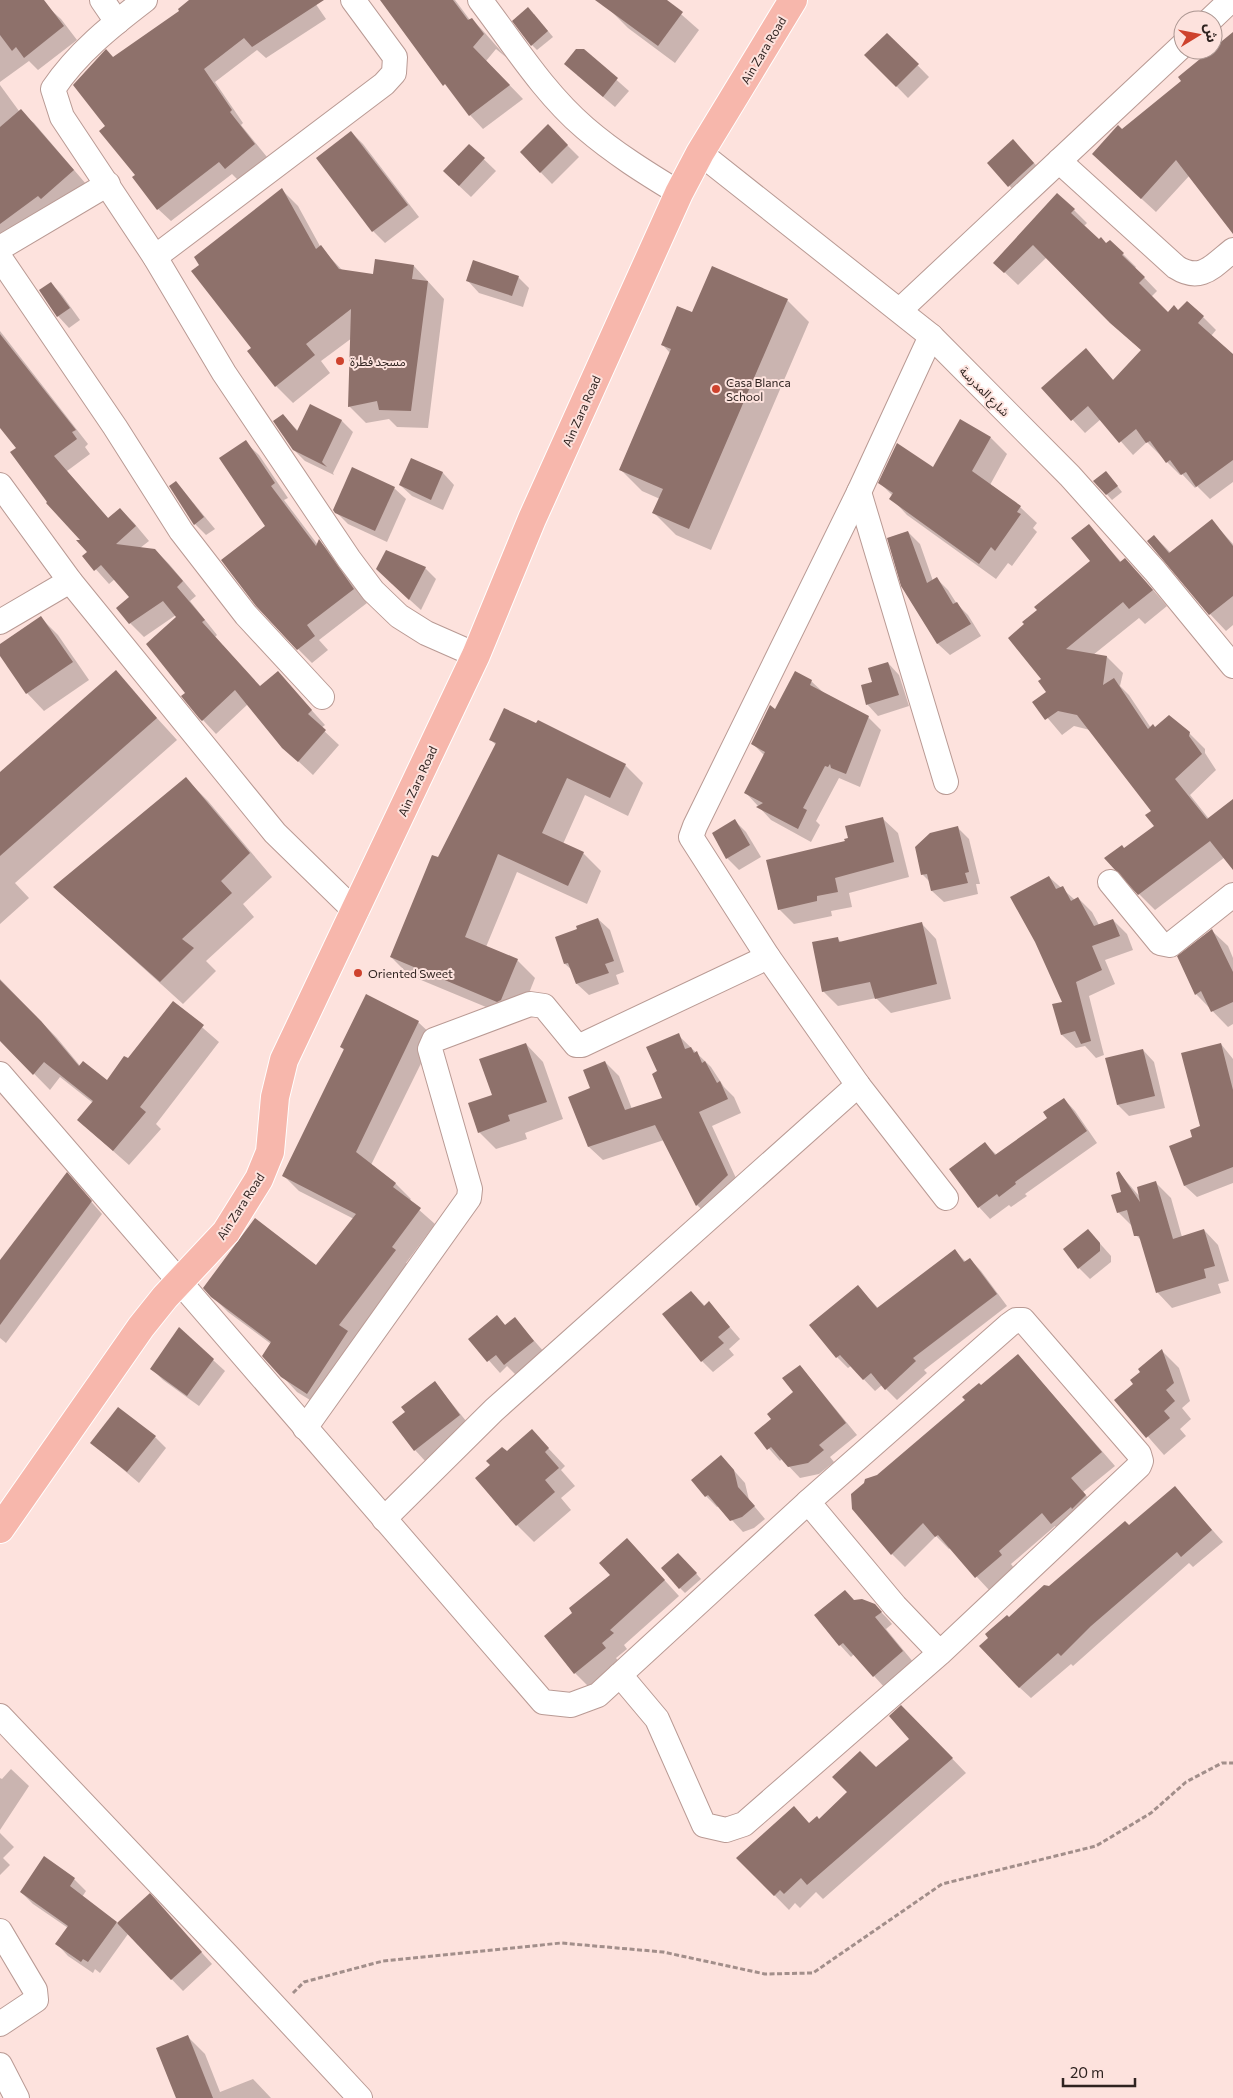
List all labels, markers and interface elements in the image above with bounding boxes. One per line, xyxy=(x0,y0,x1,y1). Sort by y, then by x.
north arrow xyxy=(1173,10,1223,60)
street label: Ain Zara Road xyxy=(737,14,789,86)
text: ش xyxy=(1201,22,1221,44)
place label: مسجد فطرة xyxy=(350,354,406,369)
marker: مسجد فطرة xyxy=(334,355,346,367)
street label: شارع المدرسة xyxy=(955,363,1013,421)
street label: Ain Zara Road xyxy=(559,373,603,449)
place label: Casa Blanca School xyxy=(726,375,791,403)
marker: Casa Blanca School xyxy=(710,383,722,395)
street label: Ain Zara Road xyxy=(395,743,439,818)
place label: Oriented Sweet xyxy=(368,966,453,980)
marker: Oriented Sweet xyxy=(352,967,364,979)
street label: Ain Zara Road xyxy=(213,1170,267,1242)
scale bar xyxy=(1063,2056,1136,2088)
text: 20 m xyxy=(1070,2063,1104,2081)

